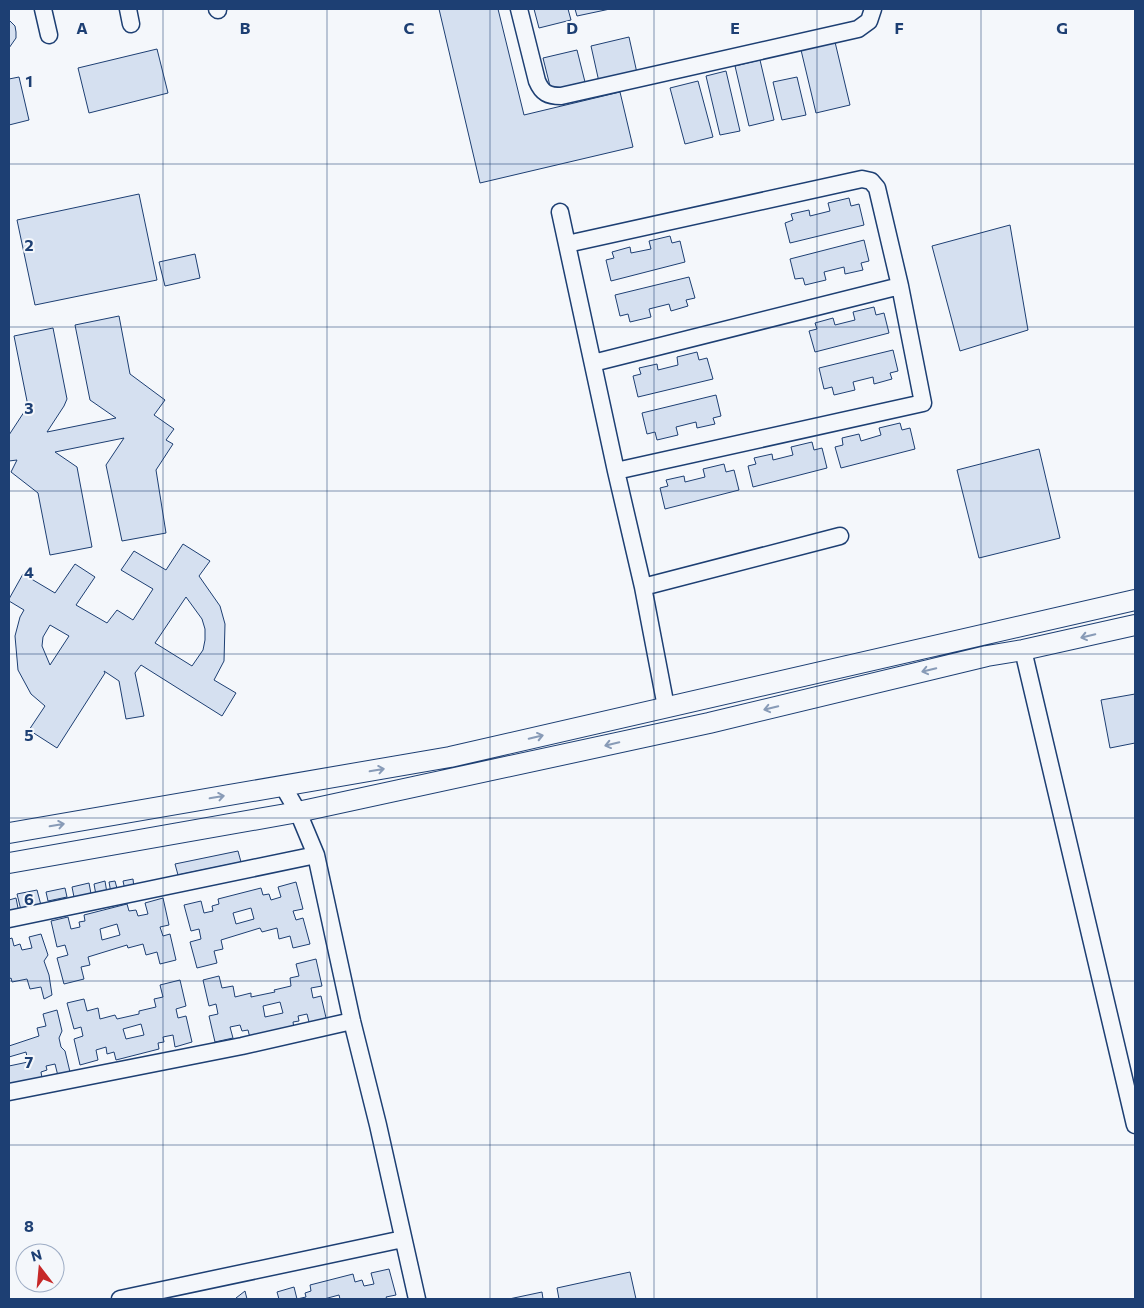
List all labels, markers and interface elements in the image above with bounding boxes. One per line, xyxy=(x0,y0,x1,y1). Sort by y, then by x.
text: A xyxy=(76,18,88,37)
text: B xyxy=(240,18,251,37)
text: C xyxy=(404,18,415,37)
text: D xyxy=(566,18,578,37)
text: E xyxy=(730,18,740,37)
text: F xyxy=(894,18,904,37)
text: G xyxy=(1056,18,1068,37)
text: 1 xyxy=(25,71,33,90)
text: 2 xyxy=(24,235,34,254)
text: 3 xyxy=(24,398,34,417)
text: 4 xyxy=(24,562,34,581)
one-way arrow xyxy=(1080,631,1096,641)
one-way arrow xyxy=(921,666,937,675)
one-way arrow xyxy=(763,704,779,713)
text: 5 xyxy=(24,725,34,744)
one-way arrow xyxy=(528,732,544,741)
one-way arrow xyxy=(605,739,621,749)
one-way arrow xyxy=(369,764,385,774)
one-way arrow xyxy=(209,792,225,802)
one-way arrow xyxy=(48,819,64,829)
text: 6 xyxy=(24,889,34,908)
text: 7 xyxy=(25,1052,34,1071)
text: 8 xyxy=(24,1216,34,1235)
north arrow xyxy=(15,1243,65,1293)
text: N xyxy=(29,1245,44,1265)

